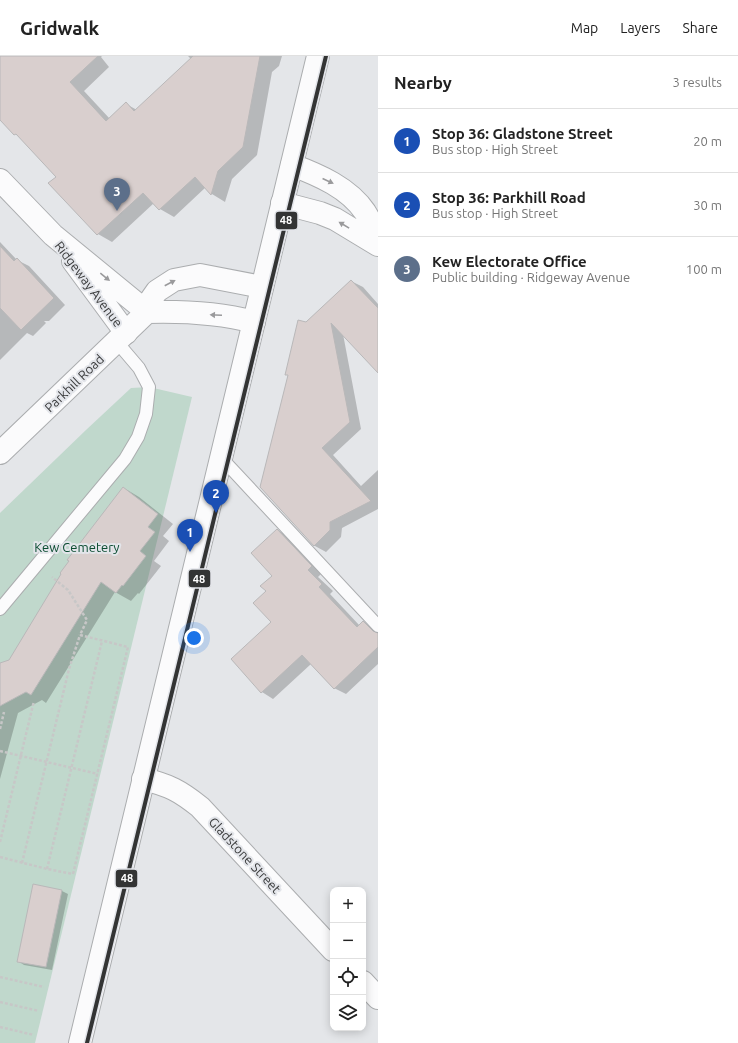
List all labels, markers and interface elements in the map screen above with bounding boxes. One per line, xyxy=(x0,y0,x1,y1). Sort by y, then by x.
text: Gridwalk xyxy=(20,17,99,39)
text: Map xyxy=(571,20,598,36)
text: Layers xyxy=(620,20,660,36)
text: Share xyxy=(682,20,718,36)
text: Nearby xyxy=(394,73,452,92)
text: 3 results xyxy=(672,75,722,89)
text: Stop 36: Gladstone Street xyxy=(432,125,613,142)
text: 1 xyxy=(403,134,411,148)
text: 20 m xyxy=(693,134,722,148)
text: Bus stop · High Street xyxy=(432,142,558,156)
pin: 3 xyxy=(104,178,130,211)
one-way arrow xyxy=(322,178,334,184)
text: Stop 36: Parkhill Road xyxy=(432,189,586,206)
text: 2 xyxy=(403,198,411,212)
text: 30 m xyxy=(693,198,722,212)
text: Bus stop · High Street xyxy=(432,206,558,220)
line badge: 48 xyxy=(275,211,298,230)
text: 48 xyxy=(280,214,292,226)
one-way arrow xyxy=(339,221,350,228)
street label: Ridgeway Avenue xyxy=(52,239,126,329)
text: Kew Electorate Office xyxy=(432,253,587,270)
text: 3 xyxy=(403,262,411,276)
text: 100 m xyxy=(686,262,722,276)
text: Public building · Ridgeway Avenue xyxy=(432,270,630,284)
one-way arrow xyxy=(99,273,110,282)
one-way arrow xyxy=(164,280,176,286)
one-way arrow xyxy=(209,312,222,318)
street label: Parkhill Road xyxy=(42,352,106,414)
pin: 2 xyxy=(203,480,229,513)
pin: 1 xyxy=(177,519,203,552)
park label: Kew Cemetery xyxy=(34,540,120,554)
line badge: 48 xyxy=(188,569,211,588)
text: 48 xyxy=(193,573,205,585)
your location xyxy=(184,628,204,648)
street label: Gladstone Street xyxy=(206,814,284,896)
line badge: 48 xyxy=(115,869,138,888)
text: 48 xyxy=(121,872,133,884)
map controls xyxy=(330,887,366,1031)
button: + xyxy=(330,887,366,923)
button: − xyxy=(330,923,366,959)
button: locate xyxy=(330,959,366,995)
button: layers xyxy=(330,995,366,1031)

